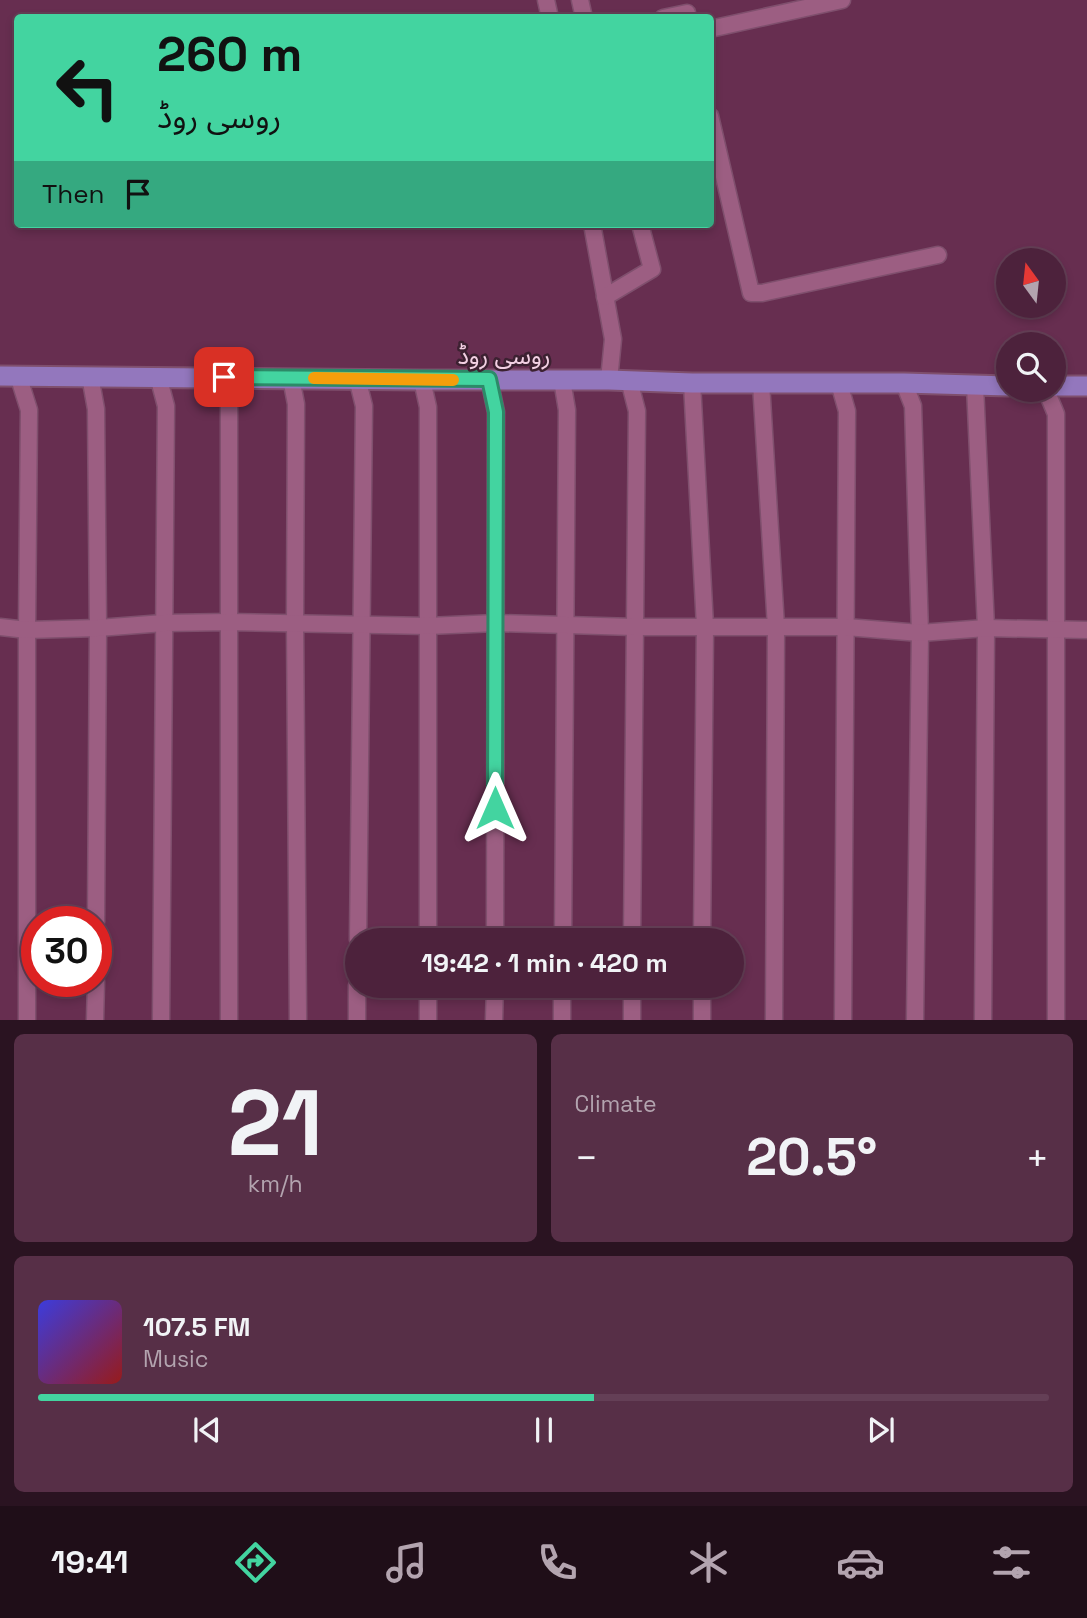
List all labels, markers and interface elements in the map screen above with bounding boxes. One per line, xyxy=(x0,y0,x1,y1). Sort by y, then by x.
text: 260 m xyxy=(157,23,302,85)
icon: left xyxy=(42,42,133,133)
text: روسی روڈ xyxy=(157,97,281,137)
icon: arrive xyxy=(119,175,157,213)
text: Then xyxy=(42,177,105,211)
north arrow xyxy=(996,248,1066,318)
map controls xyxy=(996,248,1066,402)
button: search xyxy=(996,332,1066,402)
street label: روسی روڈ xyxy=(457,340,551,371)
pin xyxy=(194,347,254,407)
icon: arrive xyxy=(205,358,243,396)
position arrow xyxy=(458,771,532,845)
speed limit sign: 30 xyxy=(21,906,112,997)
text: 19:42 · 1 min · 420 m xyxy=(421,946,668,980)
text: 21 xyxy=(228,1065,323,1182)
text: Climate xyxy=(575,1089,657,1119)
text: 20.5° xyxy=(746,1124,877,1190)
text: − xyxy=(575,1134,598,1182)
text: + xyxy=(1025,1134,1049,1182)
text: km/h xyxy=(248,1169,303,1199)
text: 107.5 FM xyxy=(143,1310,250,1344)
text: Music xyxy=(143,1344,208,1374)
icon: previous xyxy=(188,1411,226,1449)
icon: pause xyxy=(525,1411,563,1449)
icon: next xyxy=(862,1411,900,1449)
icon: directions xyxy=(231,1538,280,1587)
icon: music xyxy=(382,1538,431,1587)
icon: phone xyxy=(533,1538,582,1587)
icon: climate xyxy=(684,1538,733,1587)
icon: car xyxy=(836,1538,885,1587)
icon: filters xyxy=(987,1538,1036,1587)
text: 19:41 xyxy=(51,1542,129,1582)

